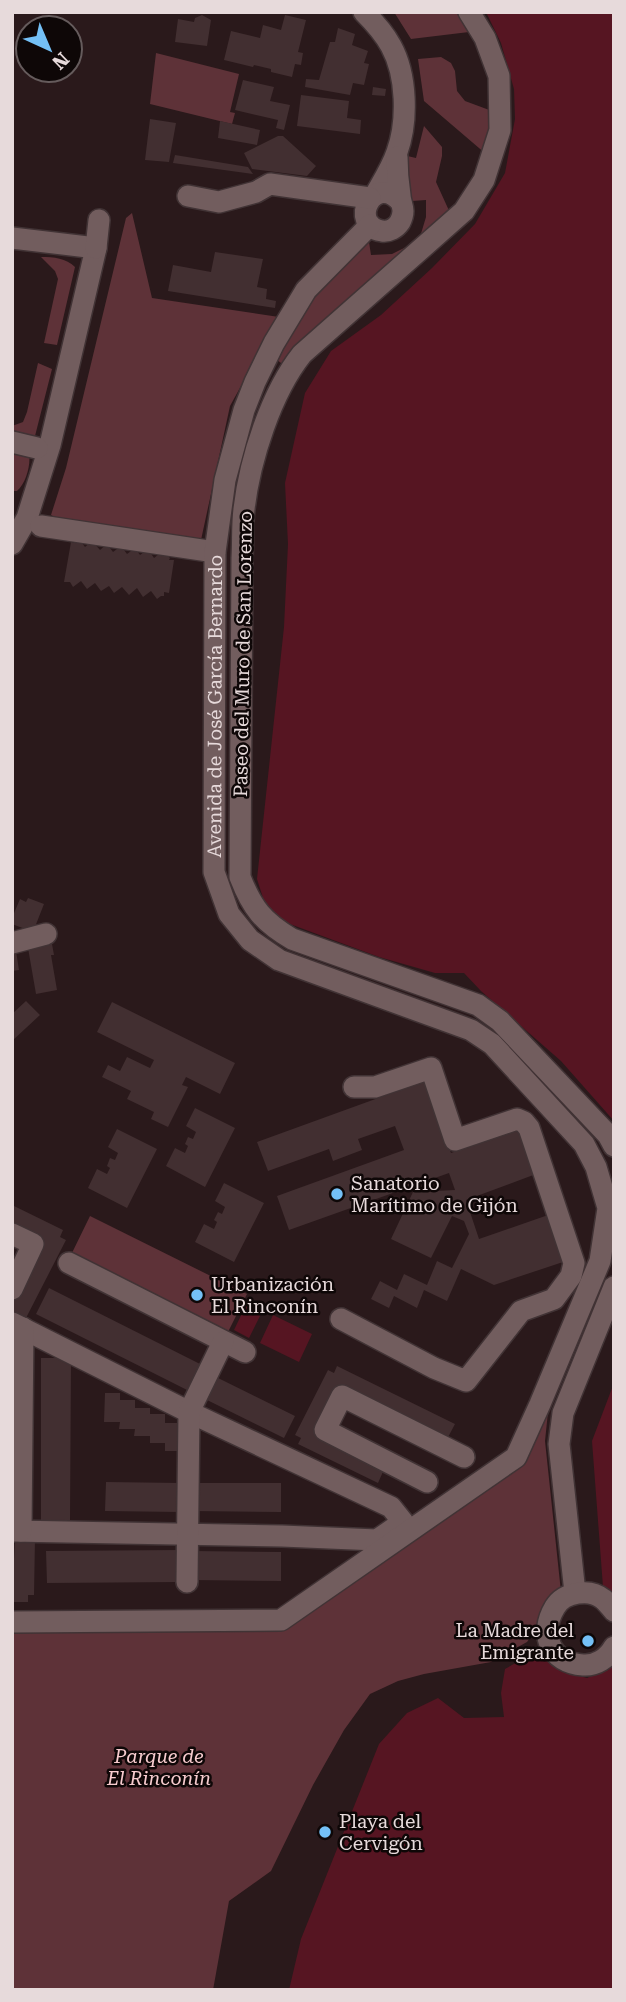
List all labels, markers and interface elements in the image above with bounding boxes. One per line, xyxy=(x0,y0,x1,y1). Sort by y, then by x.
north arrow xyxy=(14,14,84,84)
text: N xyxy=(47,48,74,74)
street label: Paseo del Muro de San Lorenzo xyxy=(229,511,257,797)
street label: Avenida de José García Bernardo xyxy=(203,555,226,858)
place label: Sanatorio Marítimo de Gijón xyxy=(351,1172,518,1217)
marker: Sanatorio Marítimo de Gijón xyxy=(329,1186,345,1202)
place label: Urbanización El Rinconín xyxy=(211,1273,334,1318)
marker: Urbanización El Rinconín xyxy=(189,1287,205,1303)
place label: La Madre del Emigrante xyxy=(456,1619,574,1664)
marker: La Madre del Emigrante xyxy=(580,1633,596,1649)
park label: Parque de El Rinconín xyxy=(106,1745,211,1790)
place label: Playa del Cervigón xyxy=(339,1810,423,1855)
marker: Playa del Cervigón xyxy=(317,1824,333,1840)

